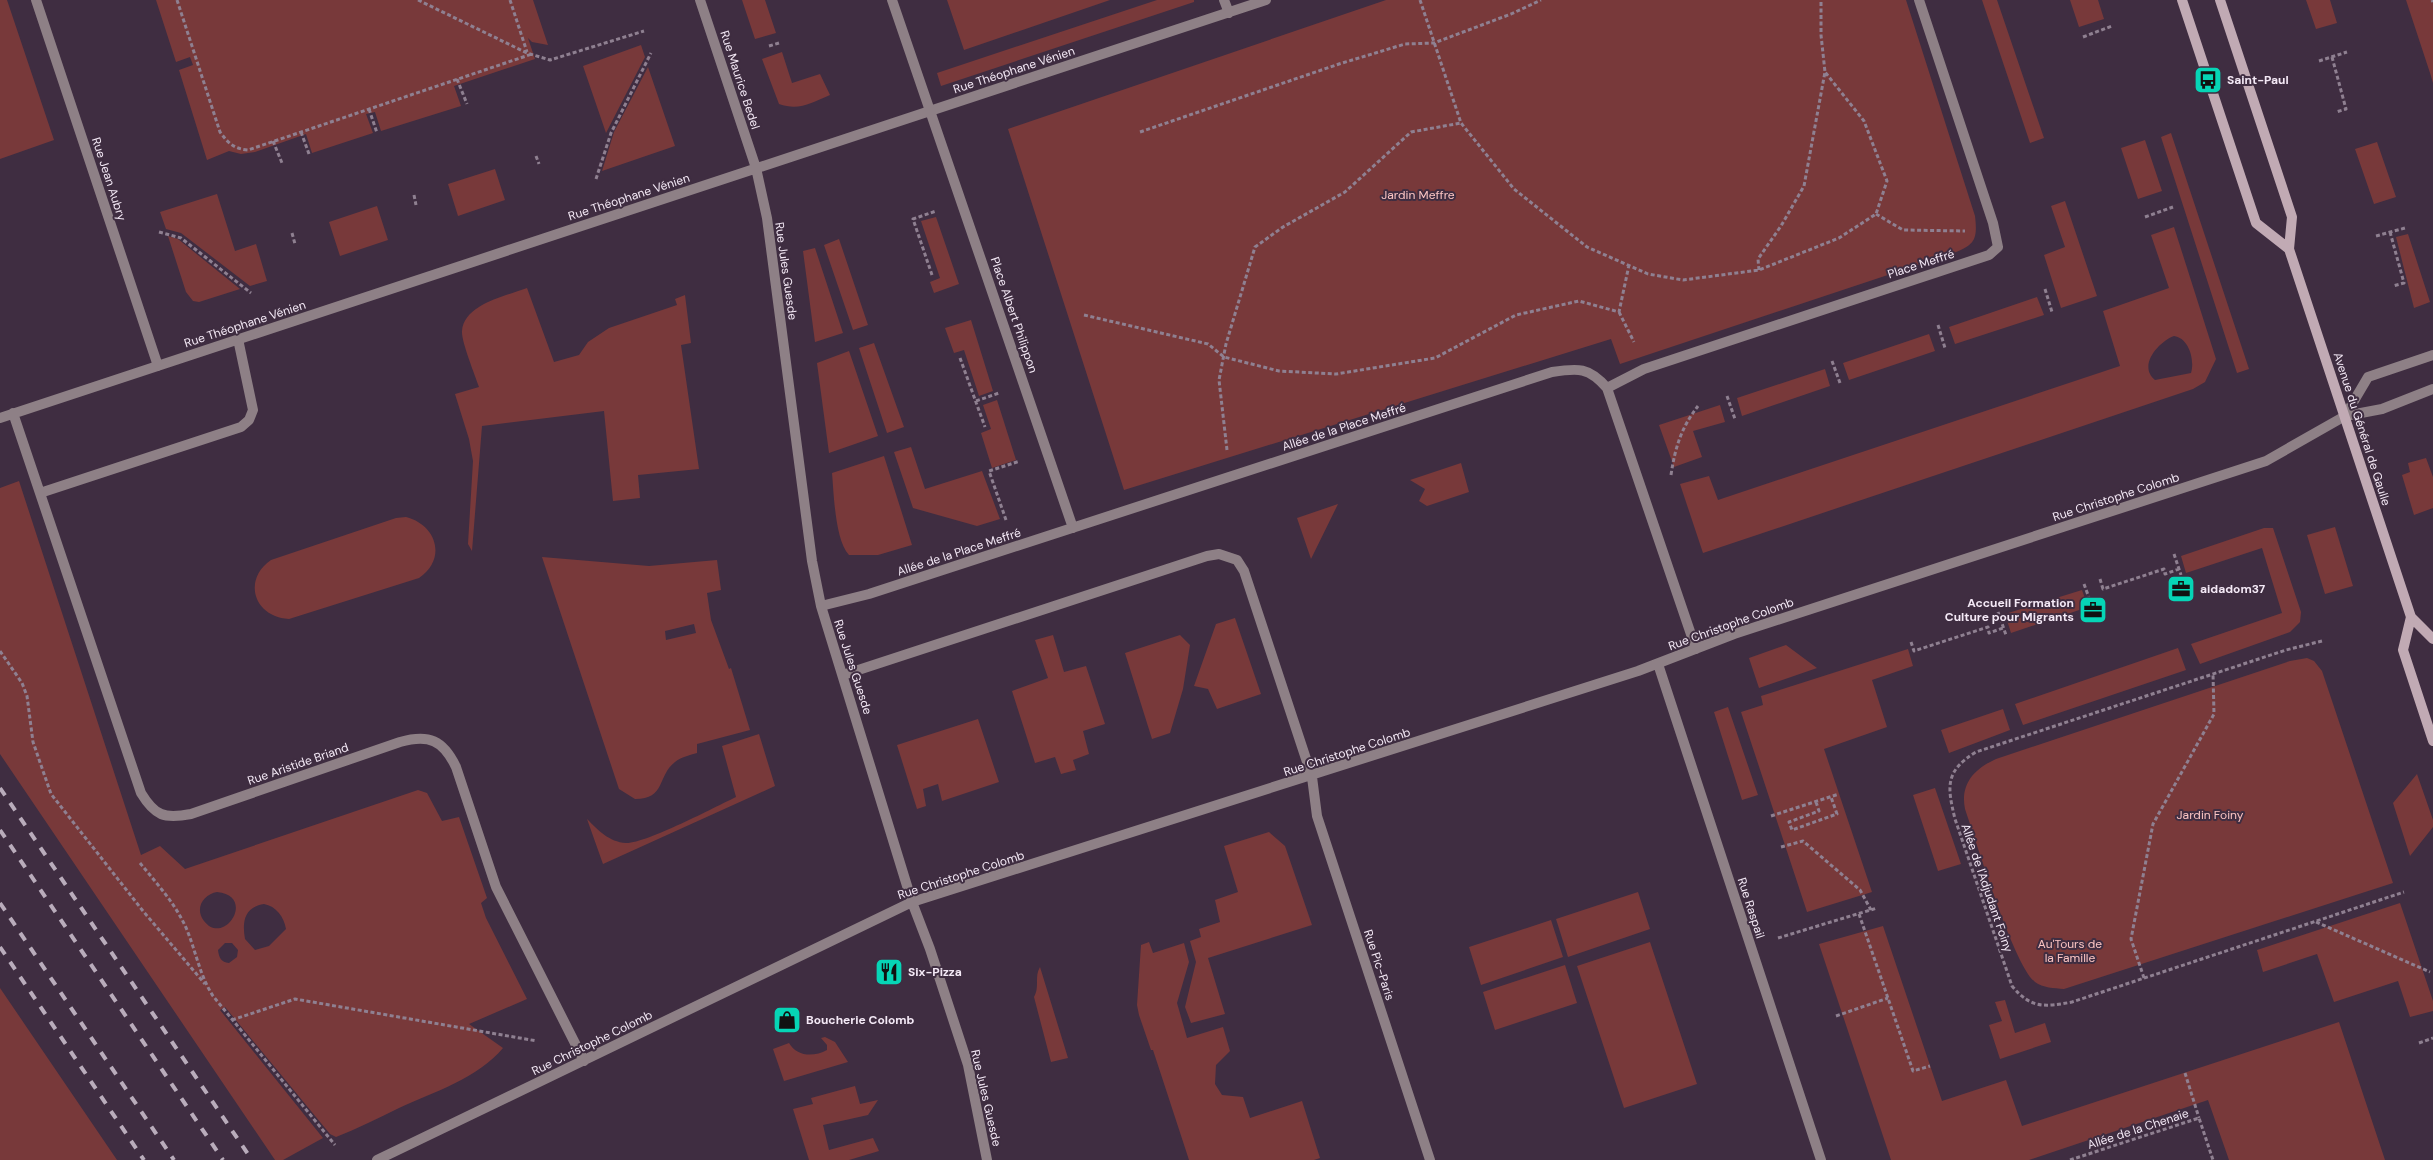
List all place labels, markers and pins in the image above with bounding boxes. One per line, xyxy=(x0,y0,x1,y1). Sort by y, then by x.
bus stop icon: Saint-Paul xyxy=(2193,65,2223,95)
place label: Saint-Paul xyxy=(2227,72,2289,88)
office icon: aidadom37 xyxy=(2166,574,2196,604)
place label: aidadom37 xyxy=(2200,581,2266,597)
place label: Accueil Formation Culture pour Migrants xyxy=(1945,595,2074,625)
office icon: Accueil Formation Culture pour Migrants xyxy=(2078,595,2108,625)
restaurant icon: Six-Pizza xyxy=(874,957,904,987)
place label: Six-Pizza xyxy=(908,964,962,980)
shop icon: Boucherie Colomb xyxy=(772,1005,802,1035)
place label: Boucherie Colomb xyxy=(806,1012,915,1028)

